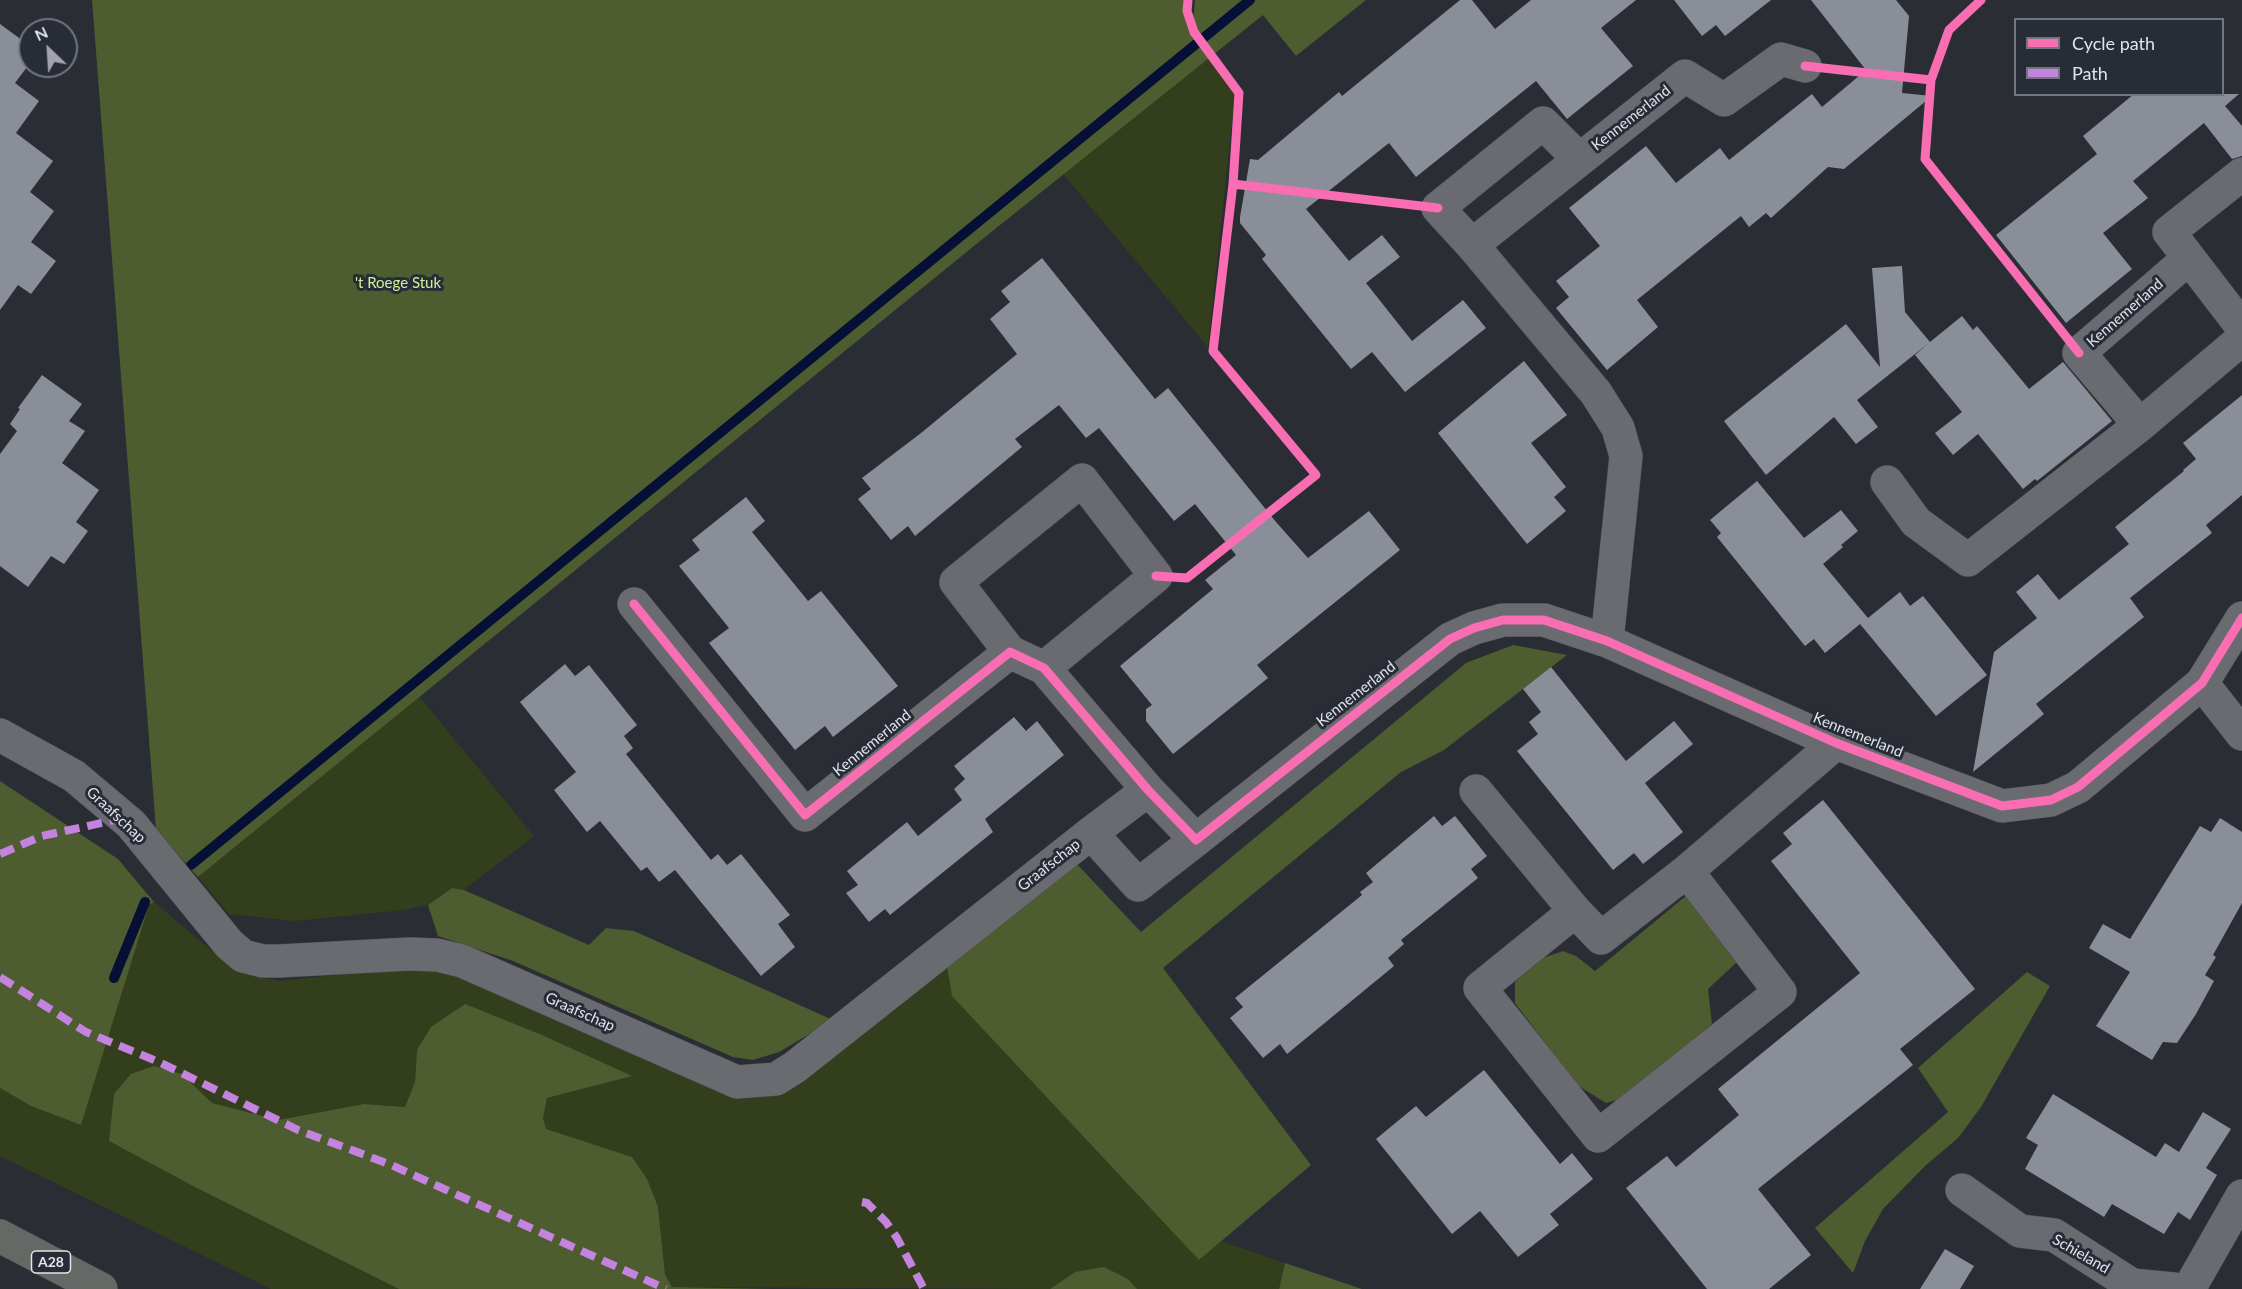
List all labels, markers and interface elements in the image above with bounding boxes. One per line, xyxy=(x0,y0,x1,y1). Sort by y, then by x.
north arrow xyxy=(18,18,78,78)
legend xyxy=(2014,18,2224,96)
text: N xyxy=(31,22,51,44)
text: Cycle path xyxy=(2072,32,2155,54)
text: Path xyxy=(2072,62,2108,84)
street label: Kennemerland xyxy=(1588,82,1674,154)
park label: 't Roege Stuk xyxy=(355,274,441,292)
street label: Kennemerland xyxy=(2083,275,2167,351)
street label: Kennemerland xyxy=(1313,658,1399,730)
street label: Kennemerland xyxy=(829,706,915,780)
street label: Kennemerland xyxy=(1810,709,1906,761)
street label: Graafschap xyxy=(83,783,149,847)
street label: Graafschap xyxy=(1014,835,1084,895)
street label: Graafschap xyxy=(542,989,618,1035)
street label: Schieland xyxy=(2049,1230,2113,1278)
road number: A28 xyxy=(32,1251,70,1273)

